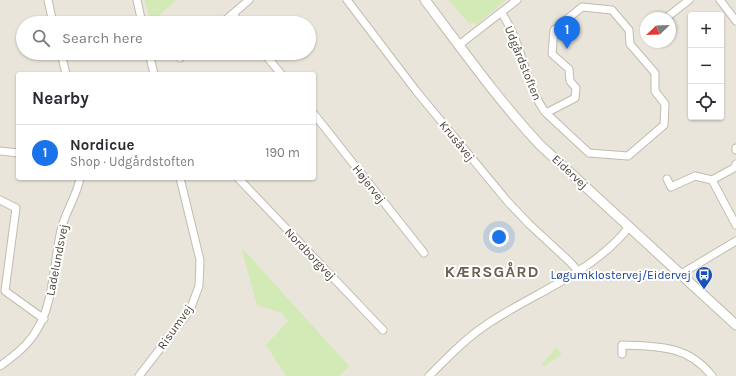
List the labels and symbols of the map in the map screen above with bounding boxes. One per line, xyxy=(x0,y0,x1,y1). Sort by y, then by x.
north arrow xyxy=(640,12,676,48)
pin: 1 xyxy=(554,16,580,49)
street label: Udgårdstoften xyxy=(502,24,544,102)
street label: Krusåvej xyxy=(437,118,477,164)
street label: Eidervej xyxy=(549,152,591,192)
street label: Højervej xyxy=(350,162,388,206)
street label: Ladelundsvej xyxy=(43,223,71,297)
street label: Nordborgvej xyxy=(282,225,338,283)
your location xyxy=(489,227,509,247)
district label: KÆRSGÅRD xyxy=(444,261,540,281)
bus stop icon: Løgumklostervej/Eidervej xyxy=(694,265,714,290)
place label: Løgumklostervej/Eidervej xyxy=(551,268,691,282)
street label: Risumvej xyxy=(154,302,196,352)

